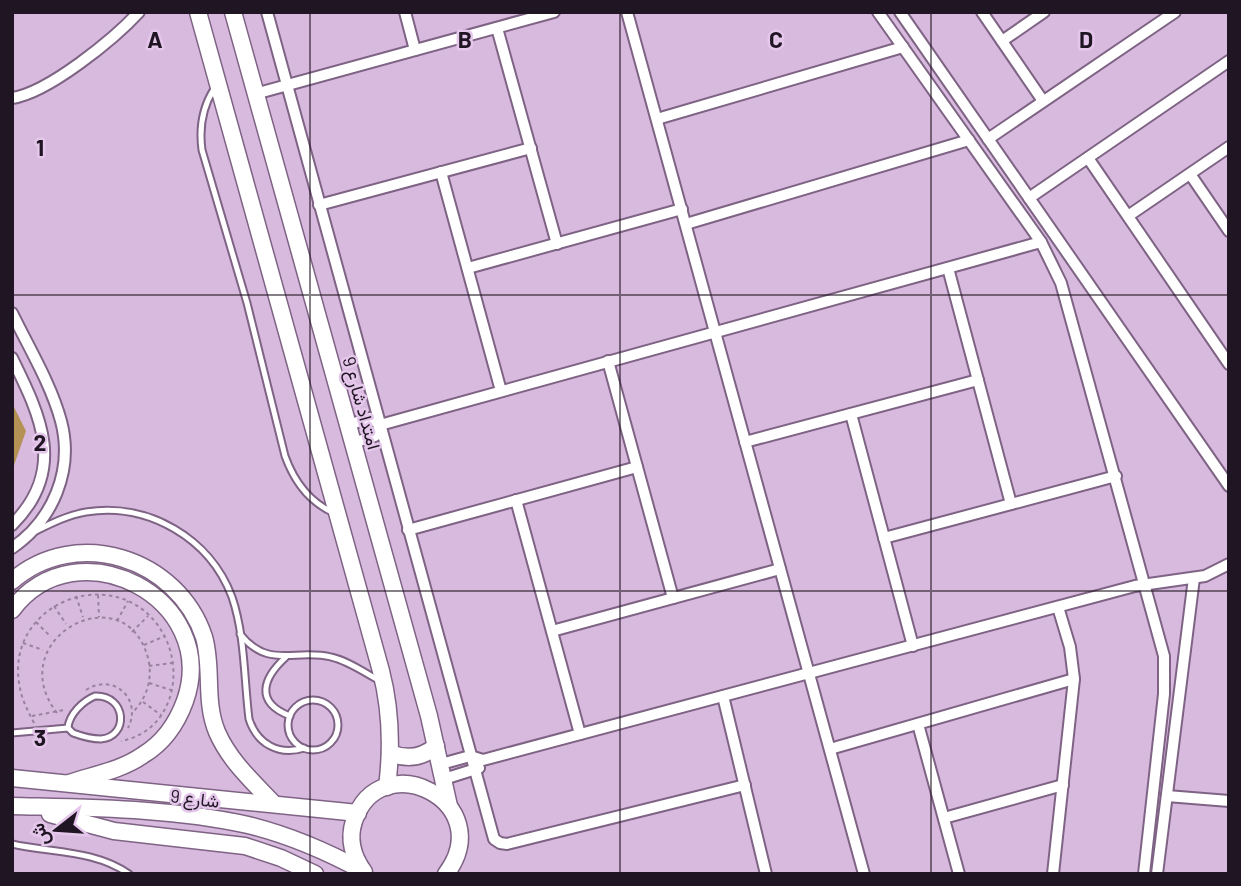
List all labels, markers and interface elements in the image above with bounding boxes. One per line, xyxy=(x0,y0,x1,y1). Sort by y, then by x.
text: A xyxy=(147,25,163,53)
text: B xyxy=(458,25,472,53)
text: C xyxy=(769,25,783,53)
text: D xyxy=(1079,25,1093,53)
text: 1 xyxy=(36,133,44,161)
street label: امتداد شارع 9 xyxy=(336,354,386,452)
text: 2 xyxy=(34,428,46,456)
text: 3 xyxy=(34,723,46,751)
street label: شارع 9 xyxy=(169,784,221,814)
north arrow xyxy=(21,795,91,865)
text: ش xyxy=(25,820,55,849)

